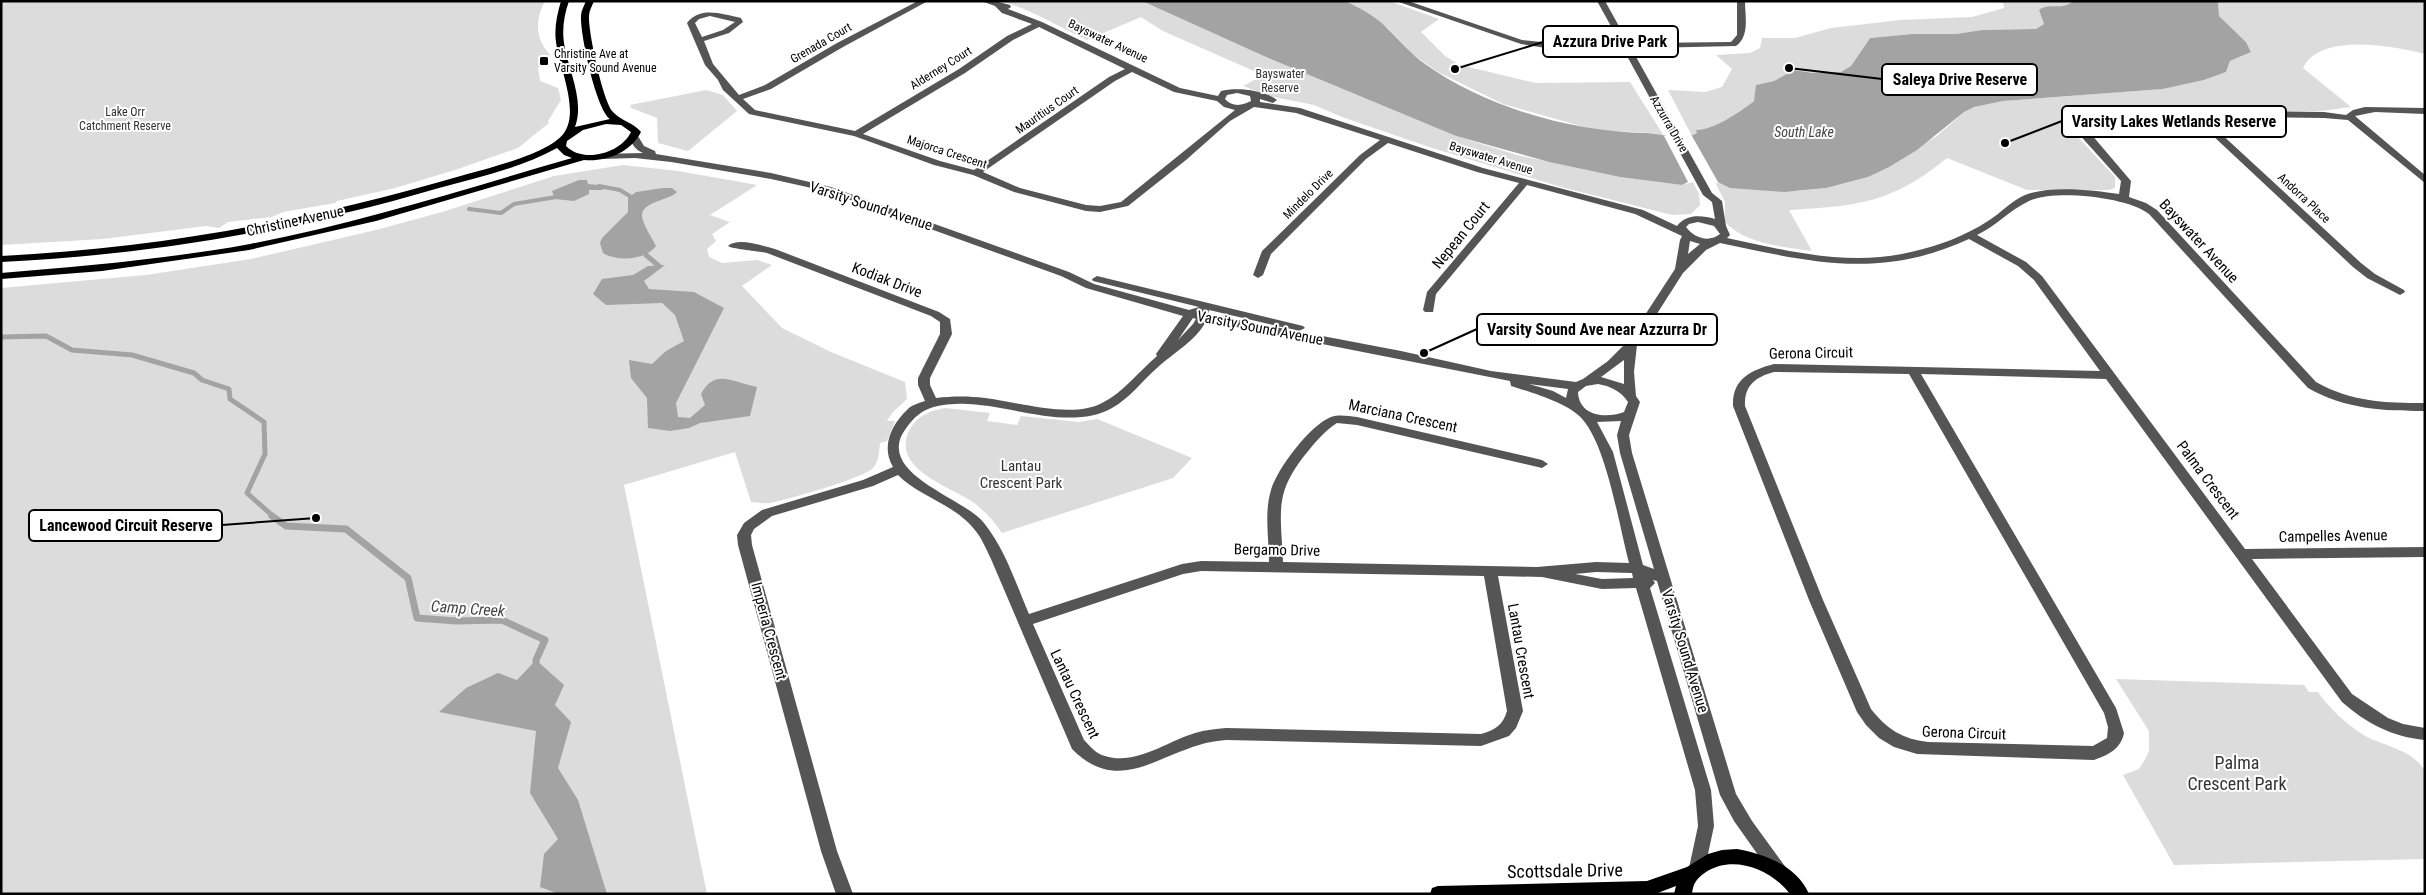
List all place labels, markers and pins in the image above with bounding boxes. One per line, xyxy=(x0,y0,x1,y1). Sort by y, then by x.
callout: Azzura Drive Park xyxy=(1543,26,1678,57)
place label: Christine Ave at Varsity Sound Avenue xyxy=(554,47,657,75)
marker: Christine Ave at Varsity Sound Avenue xyxy=(538,55,550,67)
callout: Saleya Drive Reserve xyxy=(1882,64,2037,95)
callout: Varsity Lakes Wetlands Reserve xyxy=(2062,106,2286,137)
callout: Varsity Sound Ave near Azzurra Dr xyxy=(1477,314,1717,345)
callout: Lancewood Circuit Reserve xyxy=(29,510,222,541)

